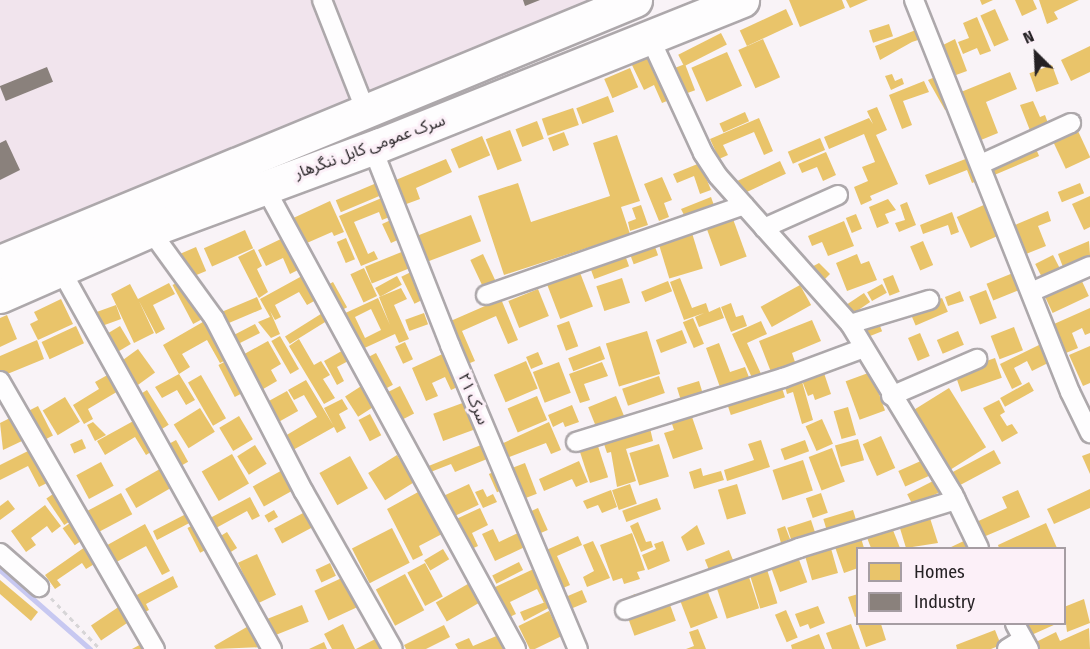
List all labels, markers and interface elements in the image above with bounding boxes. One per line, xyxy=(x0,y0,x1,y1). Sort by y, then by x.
north arrow xyxy=(1006,24,1066,84)
text: N xyxy=(1020,26,1037,48)
street label: سرک عمومی کابل ننگرهار xyxy=(292,111,448,183)
street label: سرک ۲۱ xyxy=(454,370,492,428)
legend xyxy=(856,547,1066,625)
text: Homes xyxy=(914,561,965,583)
text: Industry xyxy=(914,591,975,613)

